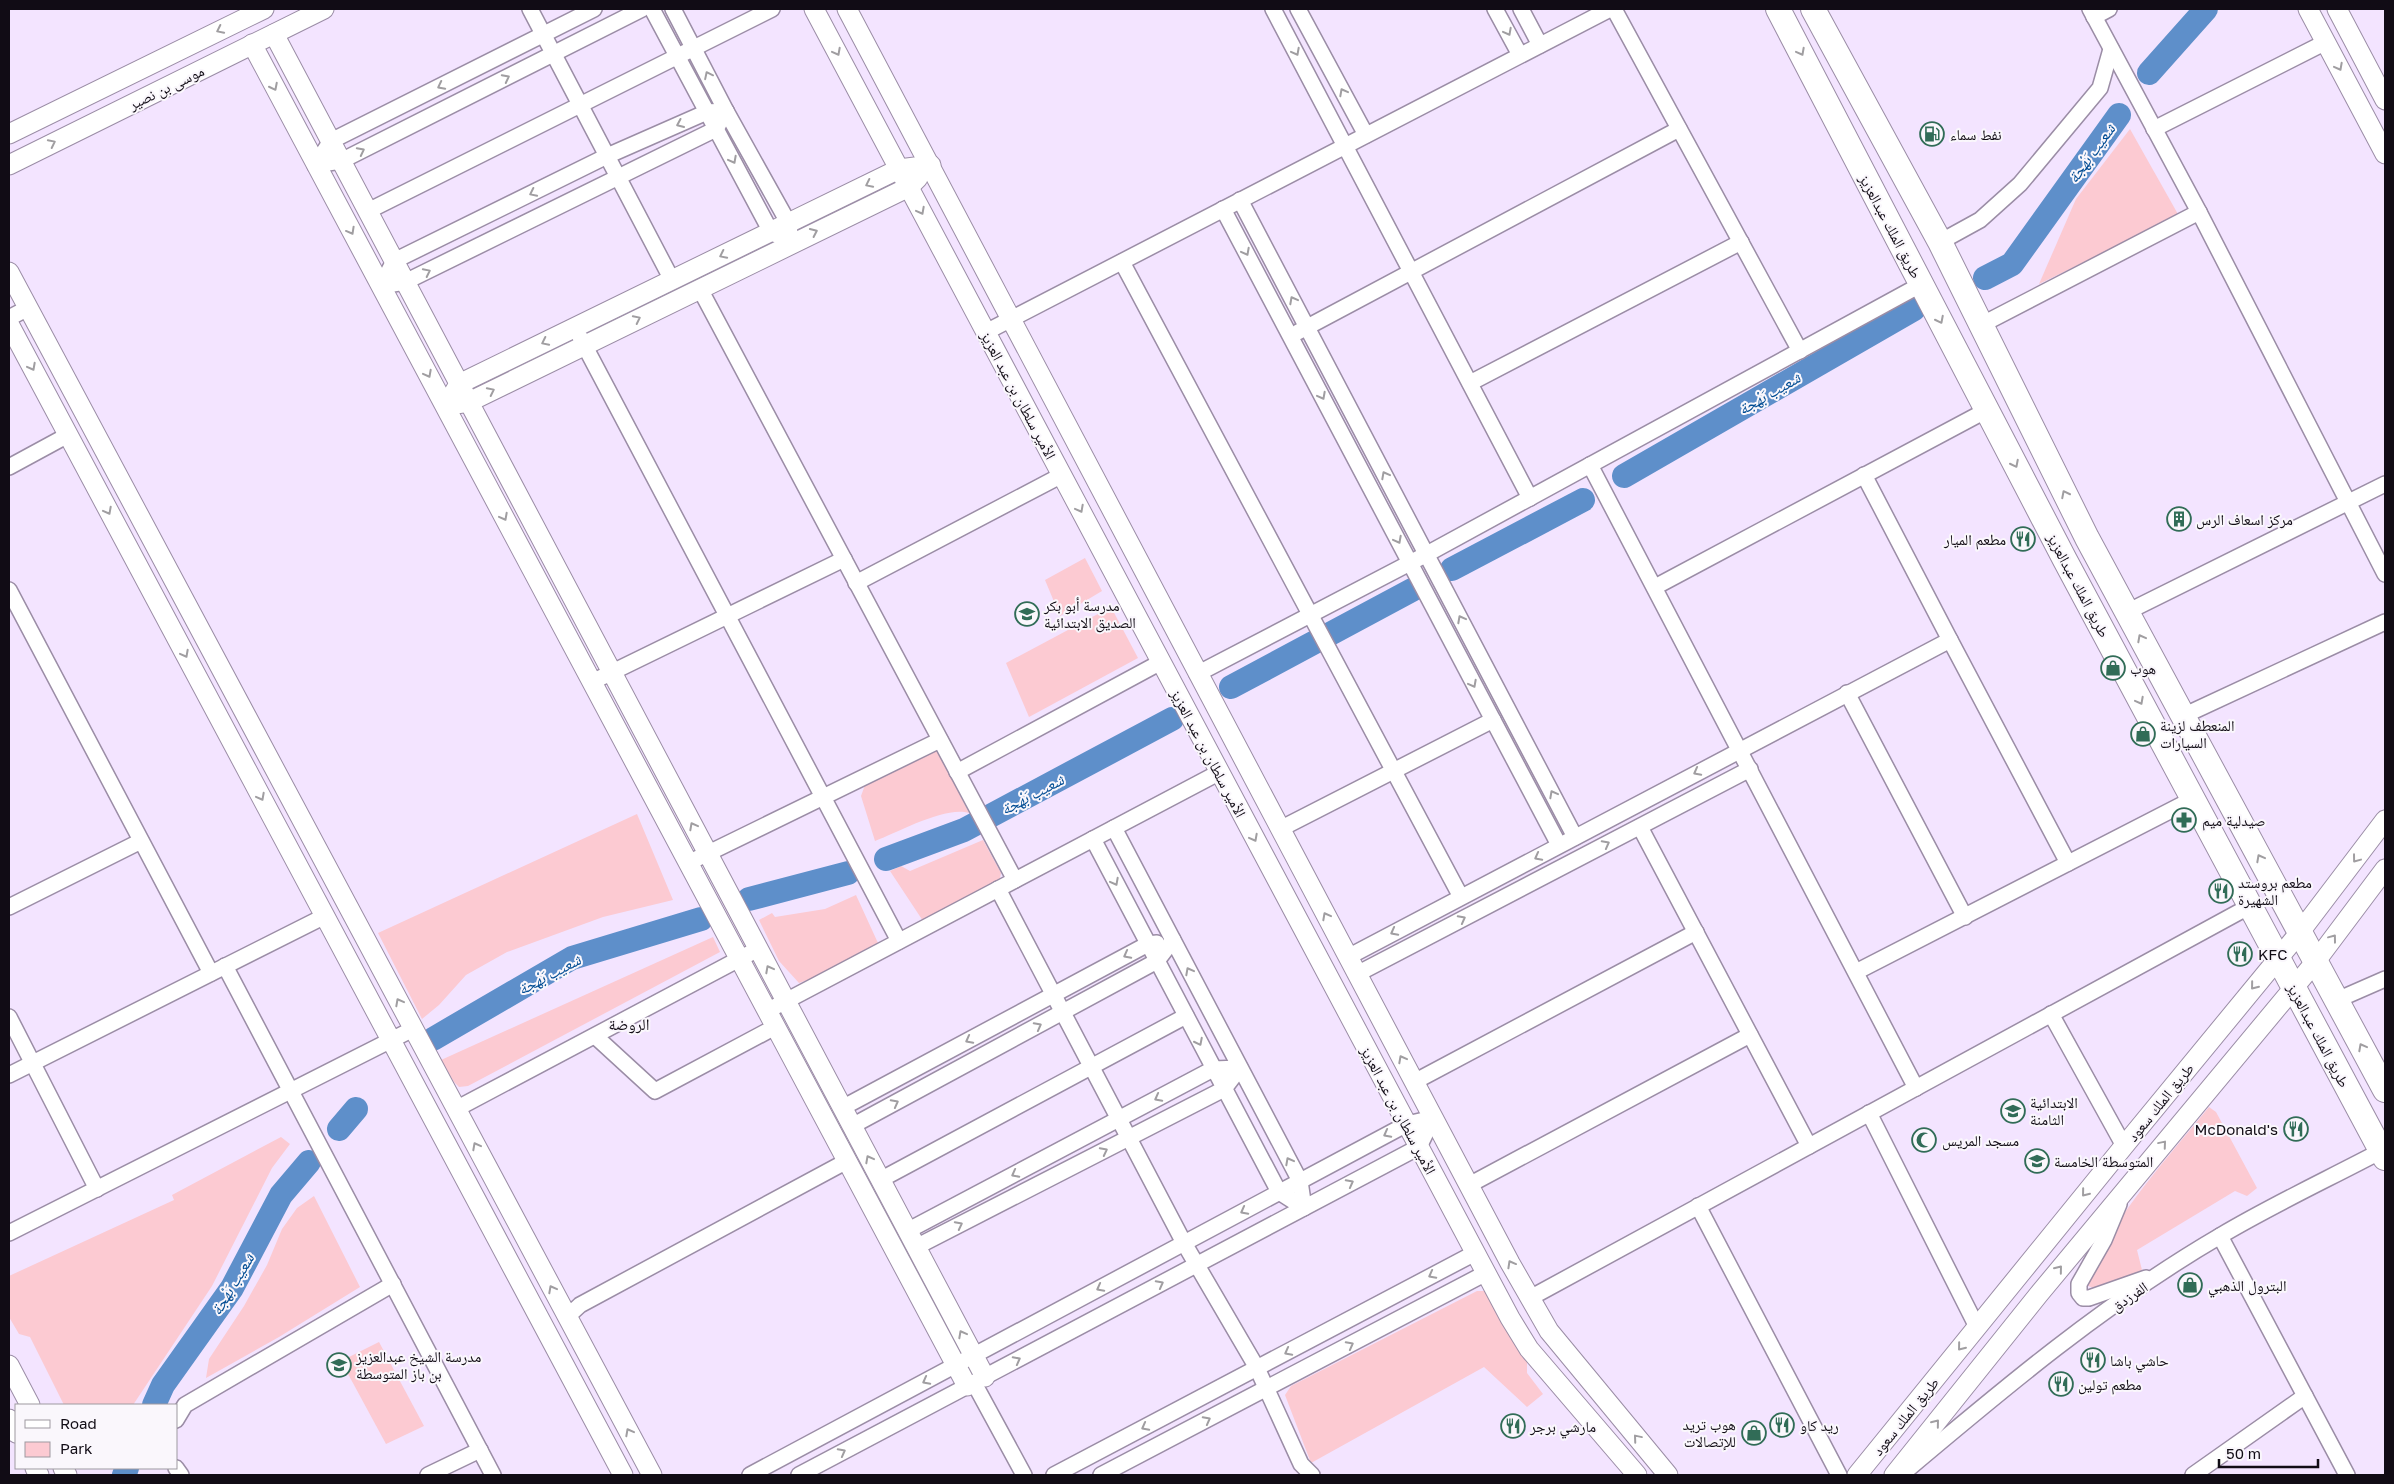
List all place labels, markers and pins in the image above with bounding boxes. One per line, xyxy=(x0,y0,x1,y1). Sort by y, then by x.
fuel station icon: نفط سماء xyxy=(1919,121,1945,147)
place label: نفط سماء xyxy=(1950,125,2002,143)
building icon: مركز اسعاف الرس xyxy=(2166,506,2192,532)
place label: مركز اسعاف الرس xyxy=(2196,510,2293,530)
restaurant icon: مطعم الميار xyxy=(2010,526,2036,552)
place label: مطعم الميار xyxy=(1943,530,2006,550)
place label: مدرسة أبو بكر الصديق الابتدائية xyxy=(1043,596,1136,633)
school or university icon: مدرسة أبو بكر الصديق الابتدائية xyxy=(1014,601,1040,627)
shop icon: هوب xyxy=(2100,655,2126,681)
place label: هوب xyxy=(2130,659,2156,678)
place label: المنعطف لزينة السيارات xyxy=(2160,716,2235,752)
shop icon: المنعطف لزينة السيارات xyxy=(2130,721,2156,747)
pharmacy icon: صيدلية ميم xyxy=(2171,807,2197,833)
place label: صيدلية ميم xyxy=(2202,811,2266,831)
place label: مطعم بروستد الشهيرة xyxy=(2238,873,2312,909)
restaurant icon: مطعم بروستد الشهيرة xyxy=(2208,878,2234,904)
restaurant icon: KFC xyxy=(2227,941,2253,967)
place label: KFC xyxy=(2258,945,2287,963)
place label: الابتدائية الثامنة xyxy=(2030,1093,2078,1128)
school or university icon: الابتدائية الثامنة xyxy=(2000,1098,2026,1124)
restaurant icon: McDonald's xyxy=(2283,1116,2309,1142)
place label: McDonald's xyxy=(2195,1120,2278,1138)
mosque icon: مسجد المريس xyxy=(1911,1127,1937,1153)
place label: مسجد المريس xyxy=(1942,1131,2019,1151)
school or university icon: المتوسطة الخامسة xyxy=(2024,1148,2050,1174)
place label: المتوسطة الخامسة xyxy=(2054,1152,2153,1171)
shop icon: البترول الذهبي xyxy=(2177,1272,2203,1298)
place label: البترول الذهبي xyxy=(2208,1276,2286,1298)
place label: مدرسة الشيخ عبدالعزيز بن باز المتوسطة xyxy=(355,1347,481,1384)
restaurant icon: حاشي باشا xyxy=(2080,1347,2106,1373)
place label: حاشي باشا xyxy=(2110,1351,2169,1373)
school or university icon: مدرسة الشيخ عبدالعزيز بن باز المتوسطة xyxy=(326,1352,352,1378)
restaurant icon: مطعم تولين xyxy=(2048,1371,2074,1397)
place label: مطعم تولين xyxy=(2078,1375,2142,1395)
restaurant icon: ريد كاو xyxy=(1769,1412,1795,1438)
restaurant icon: مارشي برجر xyxy=(1500,1413,1526,1439)
place label: هوب تريد للإتصالات xyxy=(1683,1415,1736,1451)
place label: ريد كاو xyxy=(1800,1416,1839,1435)
place label: مارشي برجر xyxy=(1529,1417,1596,1439)
shop icon: هوب تريد للإتصالات xyxy=(1741,1420,1767,1446)

